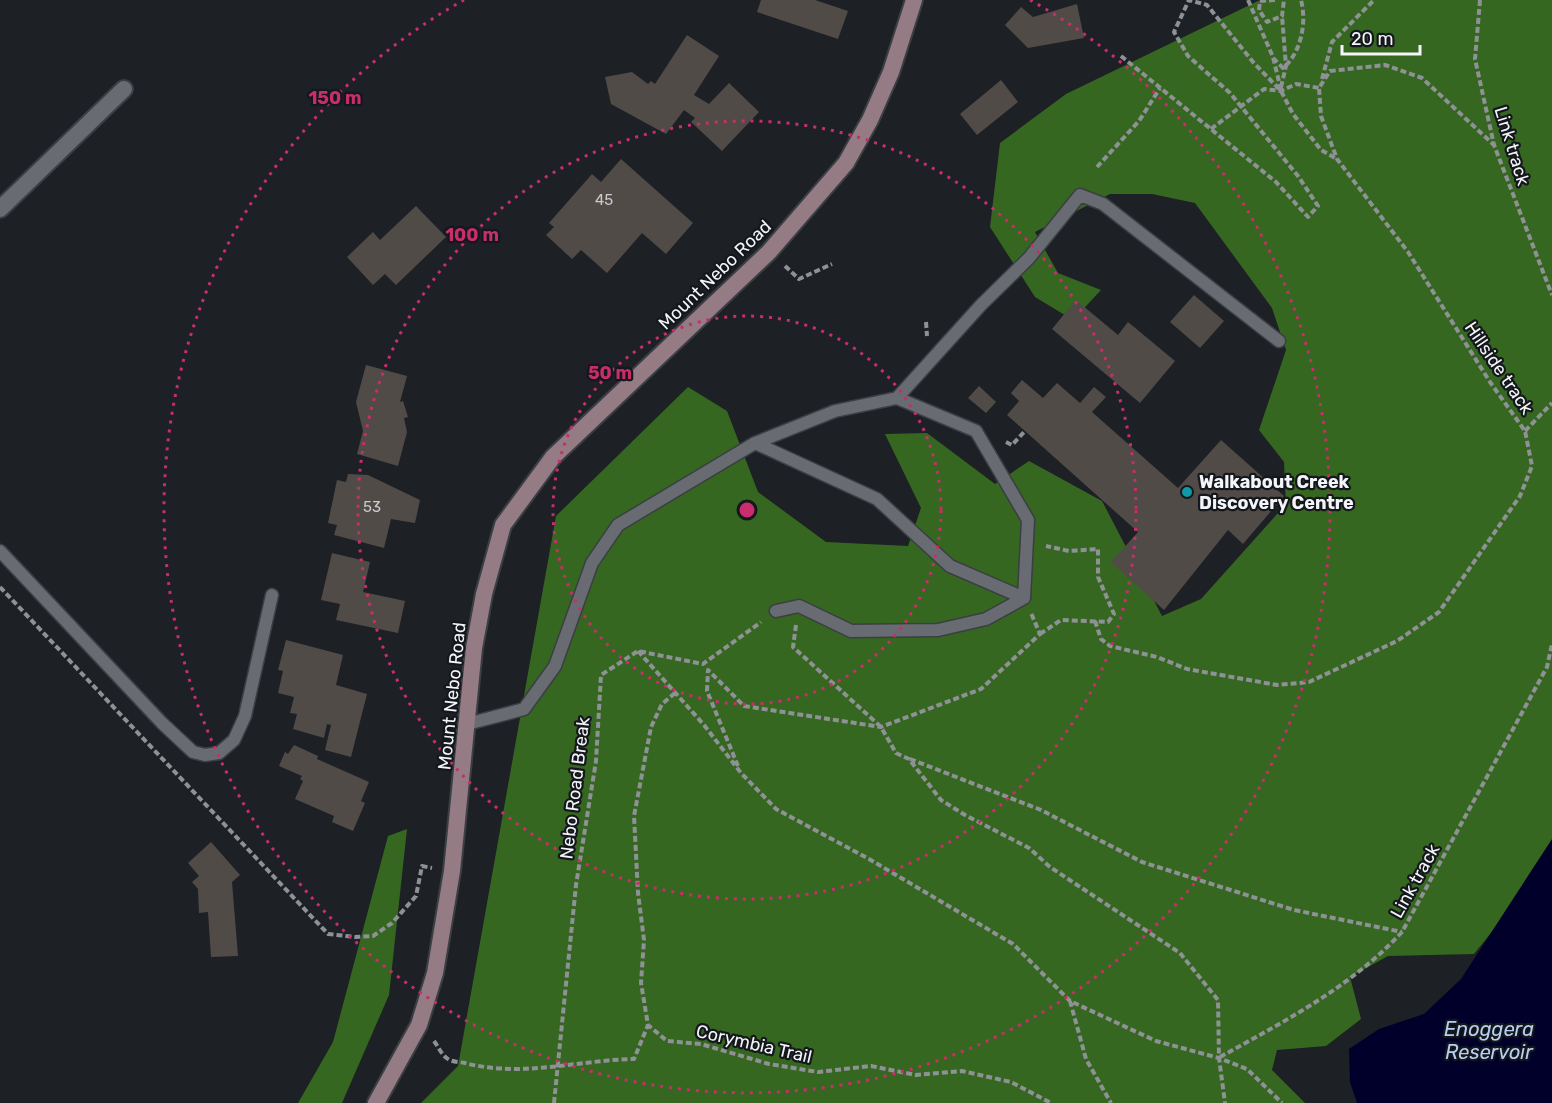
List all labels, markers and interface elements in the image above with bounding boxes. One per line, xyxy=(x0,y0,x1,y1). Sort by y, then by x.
scale bar xyxy=(1342,18,1420,56)
text: 20 m xyxy=(1351,28,1393,50)
text: 150 m xyxy=(308,87,362,109)
street label: Link track xyxy=(1490,104,1535,189)
house number: 45 xyxy=(595,191,613,209)
street label: Mount Nebo Road xyxy=(654,216,776,334)
text: 100 m xyxy=(445,224,499,246)
street label: Hillside track xyxy=(1460,317,1538,419)
text: 50 m xyxy=(588,362,632,384)
place label: Walkabout Creek Discovery Centre xyxy=(1199,471,1354,514)
marker: Walkabout Creek Discovery Centre xyxy=(1180,485,1194,499)
house number: 53 xyxy=(363,498,381,516)
centre of rings xyxy=(737,500,757,520)
street label: Mount Nebo Road xyxy=(433,621,471,771)
street label: Nebo Road Break xyxy=(555,715,595,860)
street label: Link track xyxy=(1386,839,1445,922)
water label: Enoggera Reservoir xyxy=(1444,1017,1534,1064)
street label: Corymbia Trail xyxy=(694,1020,814,1068)

